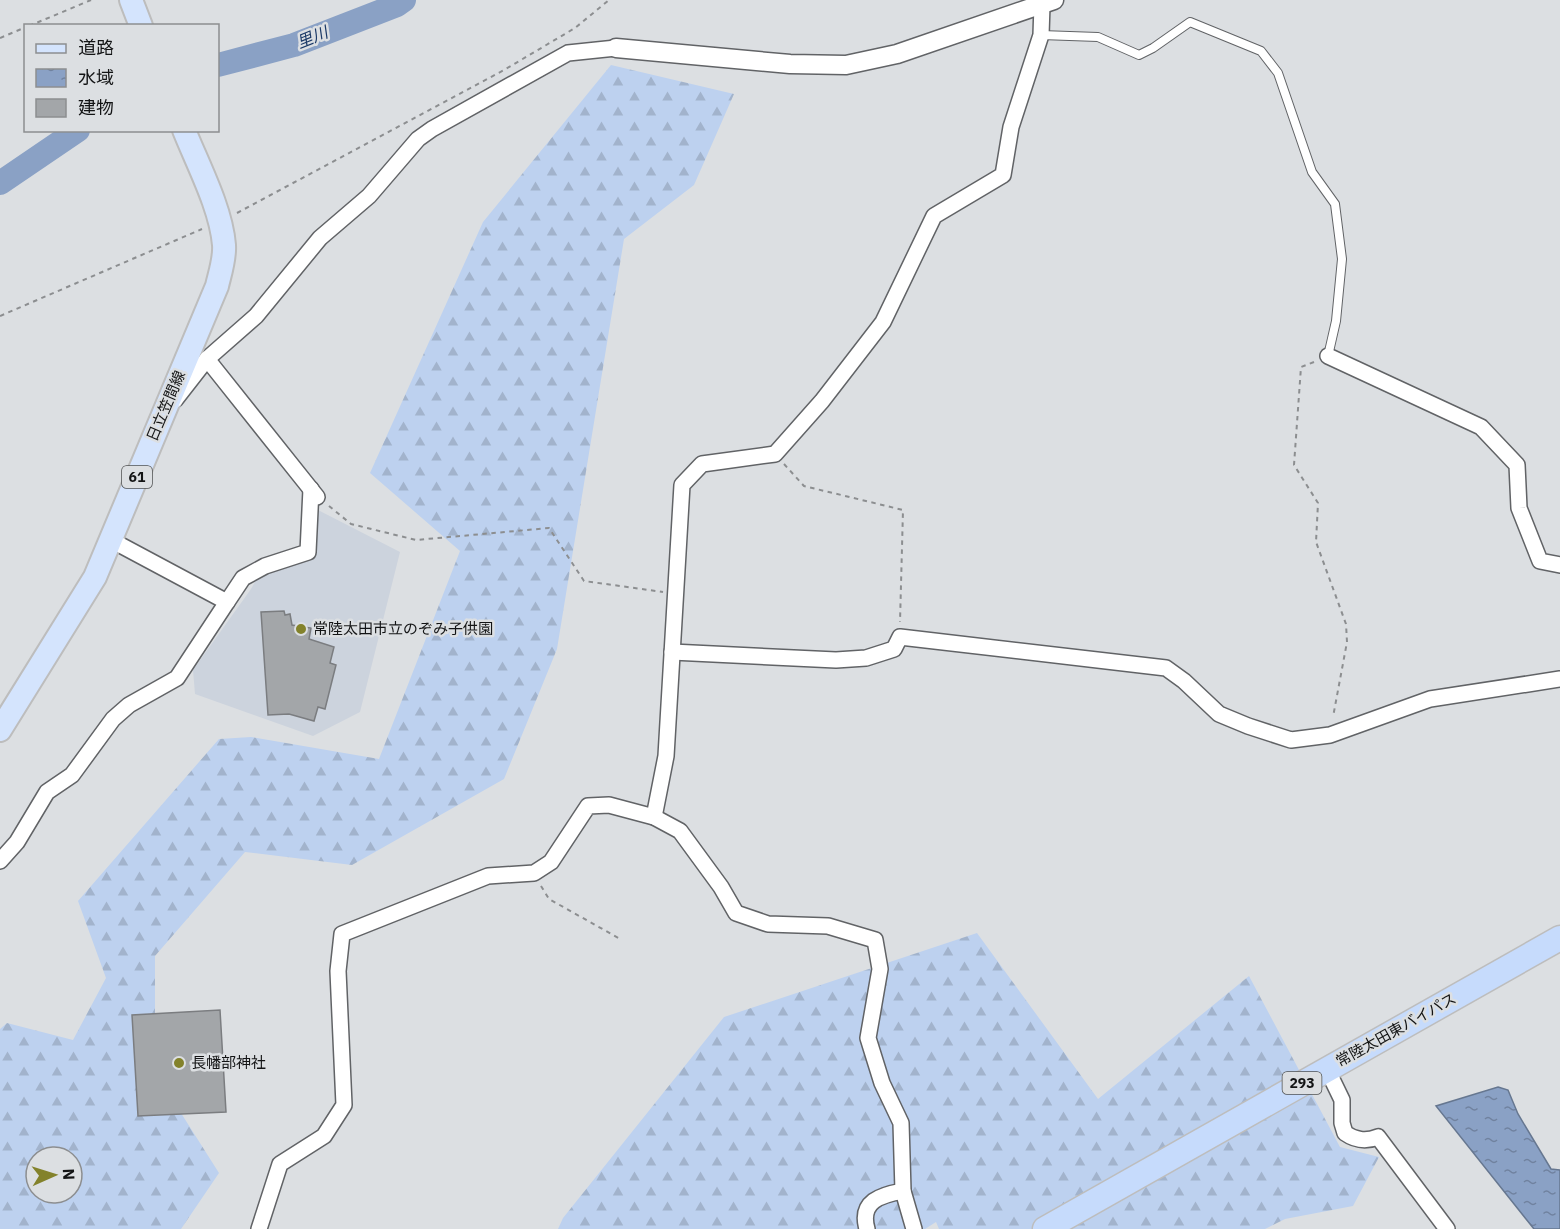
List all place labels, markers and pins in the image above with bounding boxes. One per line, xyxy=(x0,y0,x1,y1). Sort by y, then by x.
place label: 常陸太田市立のぞみ子供園 xyxy=(313,619,493,638)
marker: 常陸太田市立のぞみ子供園 xyxy=(294,622,308,636)
place label: 長幡部神社 xyxy=(191,1053,266,1072)
marker: 長幡部神社 xyxy=(172,1056,186,1070)

